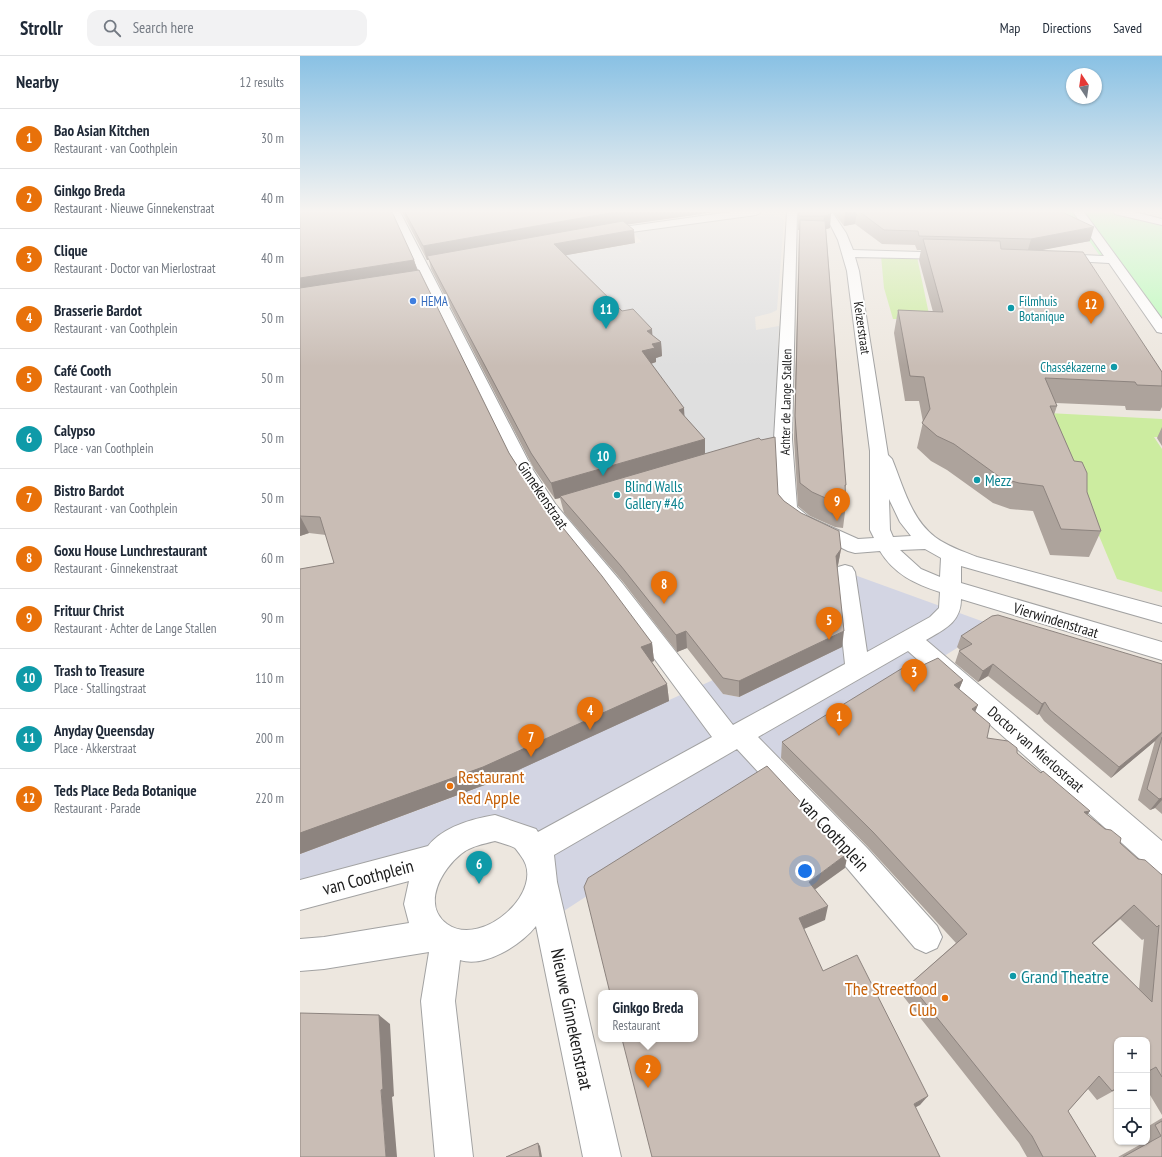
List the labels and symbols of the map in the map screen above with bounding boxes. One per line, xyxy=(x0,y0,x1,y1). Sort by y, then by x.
north arrow xyxy=(1066,68,1102,104)
pin: 12 xyxy=(1078,291,1104,324)
place label: HEMA xyxy=(421,293,449,310)
place label: Filmhuis Botanique xyxy=(1019,293,1065,325)
marker: HEMA xyxy=(408,296,418,306)
pin: 11 xyxy=(593,296,619,329)
street label: Keizerstraat xyxy=(850,301,874,356)
marker: Filmhuis Botanique xyxy=(1006,303,1016,313)
street label: Achter de Lange Stallen xyxy=(777,348,795,455)
place label: Chassékazerne xyxy=(1040,359,1106,376)
marker: Chassékazerne xyxy=(1109,362,1119,372)
pin: 10 xyxy=(590,443,616,476)
street label: Ginnekenstraat xyxy=(513,457,573,533)
place label: Mezz xyxy=(985,471,1011,490)
marker: Mezz xyxy=(972,475,982,485)
place label: Blind Walls Gallery #46 xyxy=(625,477,685,513)
pin: 9 xyxy=(824,488,850,521)
marker: Blind Walls Gallery #46 xyxy=(612,490,622,500)
pin: 8 xyxy=(651,571,677,604)
street label: Vierwindenstraat xyxy=(1010,598,1101,642)
pin: 5 xyxy=(816,607,842,640)
pin: 3 xyxy=(901,659,927,692)
pin: 4 xyxy=(577,697,603,730)
street label: Doctor van Mierlostraat xyxy=(984,702,1088,796)
pin: 1 xyxy=(826,703,852,736)
pin: 7 xyxy=(518,724,544,757)
place label: Restaurant Red Apple xyxy=(458,765,524,809)
marker: Restaurant Red Apple xyxy=(445,781,455,791)
street label: van Coothplein xyxy=(794,792,874,876)
pin: 6 xyxy=(466,851,492,884)
street label: van Coothplein xyxy=(320,854,416,900)
your location xyxy=(795,861,815,881)
street label: Nieuwe Ginnekenstraat xyxy=(546,946,598,1092)
place label: Grand Theatre xyxy=(1021,965,1109,988)
marker: Grand Theatre xyxy=(1008,971,1018,981)
place label: The Streetfood Club xyxy=(845,977,937,1021)
marker: The Streetfood Club xyxy=(940,993,950,1003)
pin: 2 xyxy=(635,1055,661,1088)

